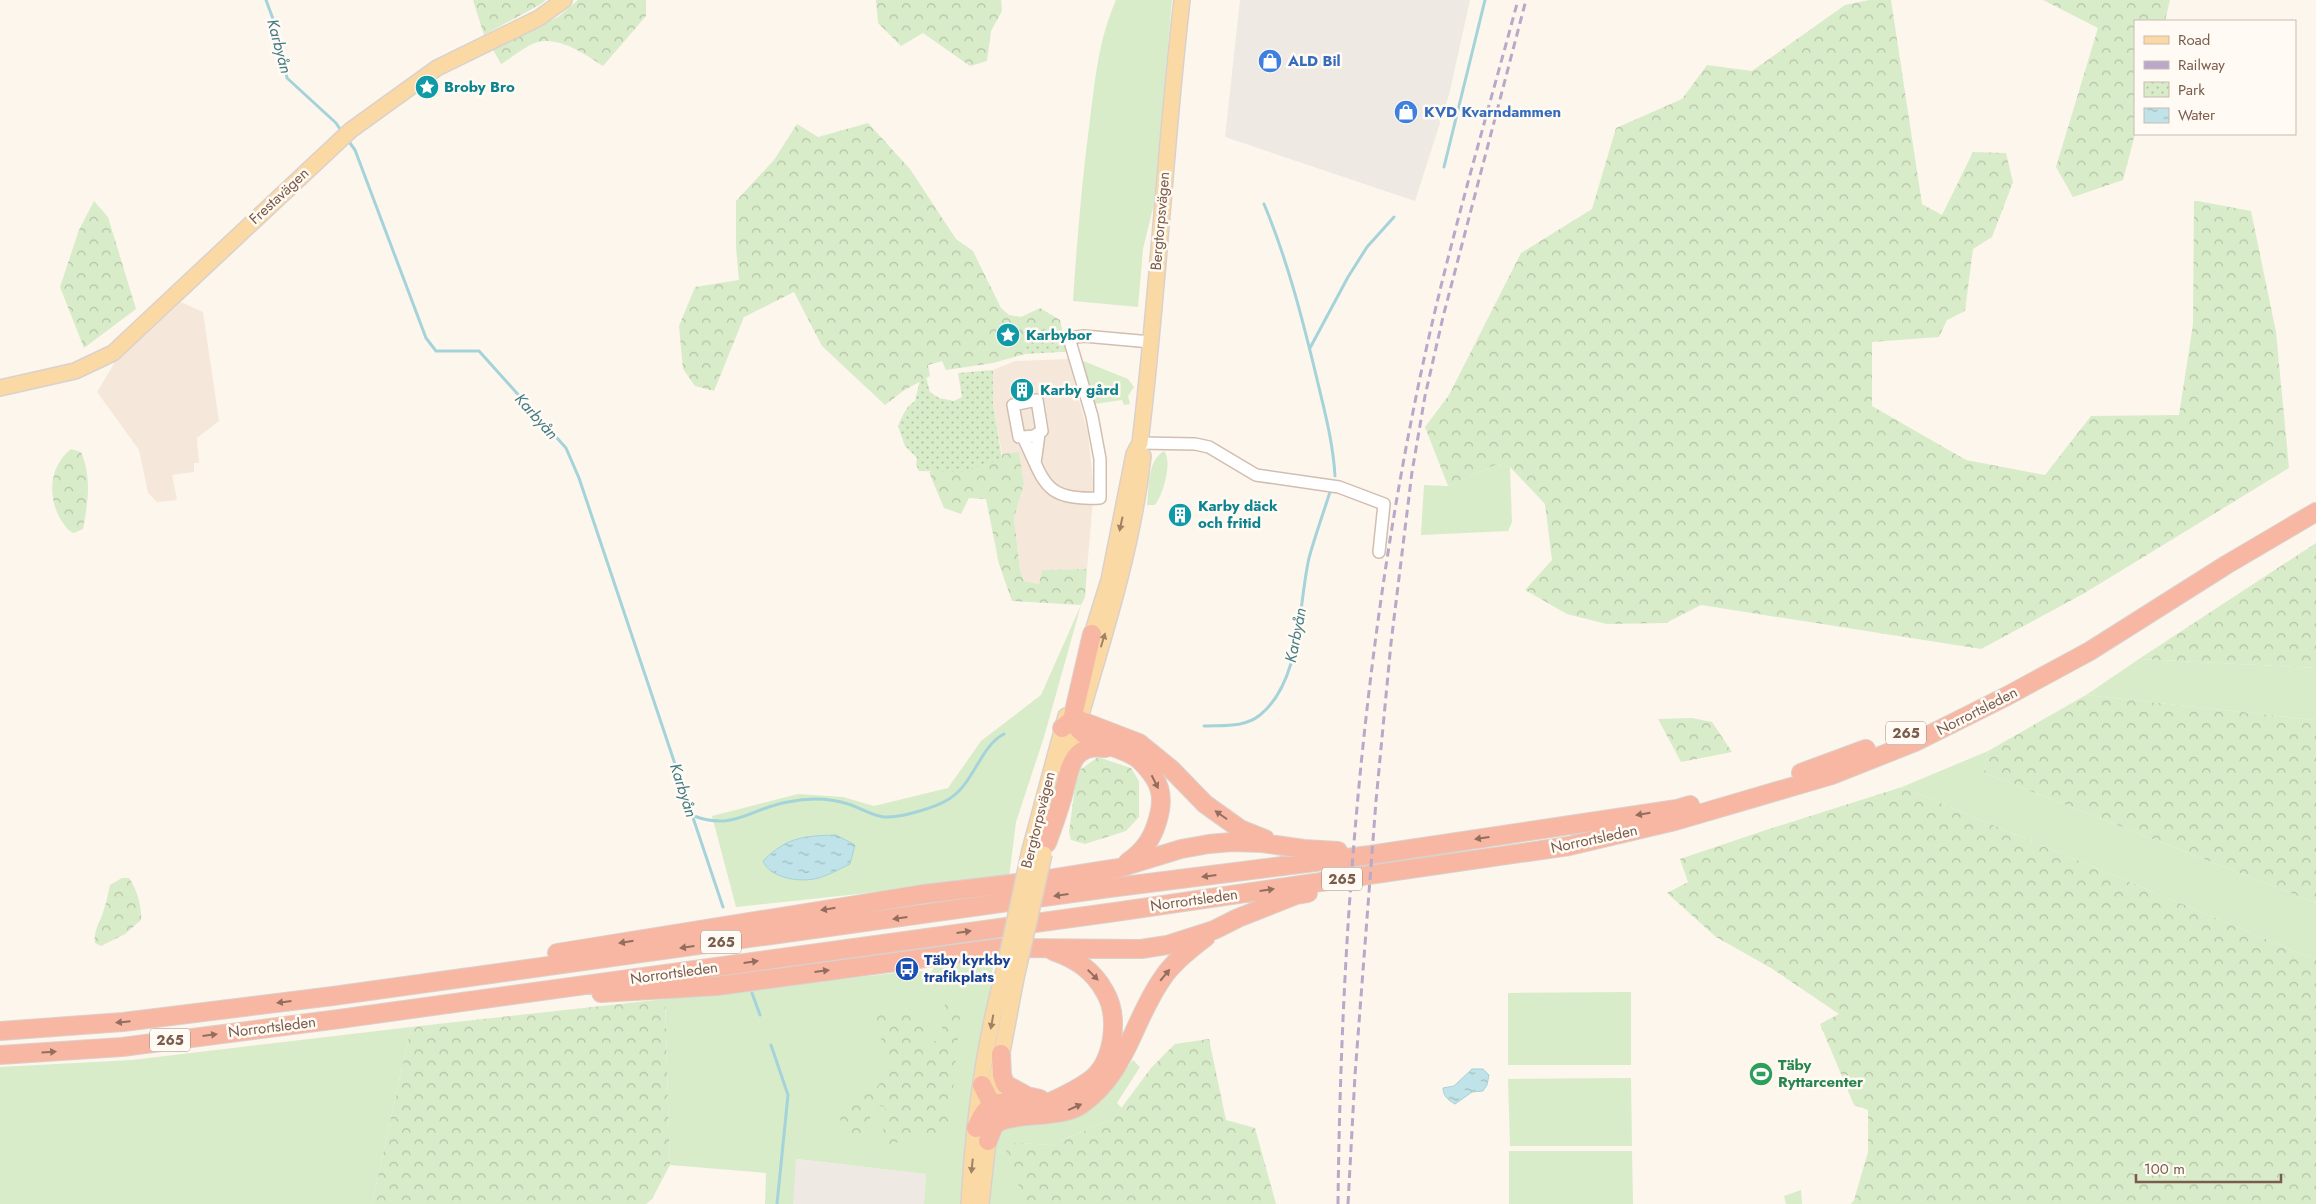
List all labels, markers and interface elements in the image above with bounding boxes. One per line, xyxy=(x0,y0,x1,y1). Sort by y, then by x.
water label: Karbyån xyxy=(261,16,298,76)
legend xyxy=(2134,20,2296,135)
text: Road xyxy=(2178,29,2210,51)
shop icon: ALD Bil xyxy=(1257,48,1283,74)
place label: ALD Bil xyxy=(1287,50,1341,72)
text: Railway xyxy=(2178,54,2225,76)
place icon: Broby Bro xyxy=(414,74,440,100)
place label: Broby Bro xyxy=(444,76,515,98)
text: Park xyxy=(2178,79,2205,101)
shop icon: KVD Kvarndammen xyxy=(1393,99,1419,125)
place label: KVD Kvarndammen xyxy=(1424,101,1561,123)
text: Water xyxy=(2178,104,2216,126)
street label: Frestavägen xyxy=(244,162,314,230)
street label: Bergtorpsvägen xyxy=(1145,171,1175,271)
place icon: Karbybor xyxy=(995,322,1021,348)
place label: Karbybor xyxy=(1026,324,1093,346)
building icon: Karby gård xyxy=(1009,377,1035,403)
place label: Karby gård xyxy=(1040,379,1119,401)
water label: Karbyån xyxy=(510,388,564,445)
place label: Karby däck och fritid xyxy=(1198,495,1278,534)
building icon: Karby däck och fritid xyxy=(1167,502,1193,528)
one-way arrow xyxy=(1117,516,1125,532)
water label: Karbyån xyxy=(1279,606,1312,664)
one-way arrow xyxy=(1100,633,1108,648)
street label: Norrortsleden xyxy=(1933,681,2021,741)
road number: 265 xyxy=(1886,721,1926,744)
water label: Karbyån xyxy=(664,760,703,820)
street label: Bergtorpsvägen xyxy=(1015,769,1061,871)
one-way arrow xyxy=(1152,775,1160,789)
one-way arrow xyxy=(1214,810,1228,820)
one-way arrow xyxy=(1634,810,1650,818)
street label: Norrortsleden xyxy=(1549,819,1639,859)
one-way arrow xyxy=(1473,834,1489,842)
road number: 265 xyxy=(1322,868,1362,891)
one-way arrow xyxy=(1201,872,1217,880)
street label: Norrortsleden xyxy=(1149,883,1239,917)
one-way arrow xyxy=(1259,885,1275,893)
one-way arrow xyxy=(1053,891,1069,899)
one-way arrow xyxy=(820,906,836,914)
one-way arrow xyxy=(892,914,908,922)
one-way arrow xyxy=(956,928,972,936)
road number: 265 xyxy=(701,930,741,954)
one-way arrow xyxy=(618,938,634,946)
one-way arrow xyxy=(679,943,695,951)
place label: Täby kyrkby trafikplats xyxy=(924,949,1010,988)
street label: Norrortsleden xyxy=(629,956,719,990)
bus stop icon: Täby kyrkby trafikplats xyxy=(894,956,920,982)
one-way arrow xyxy=(743,958,759,966)
one-way arrow xyxy=(815,967,831,975)
one-way arrow xyxy=(1087,969,1099,981)
one-way arrow xyxy=(1160,969,1171,982)
one-way arrow xyxy=(276,998,292,1006)
street label: Norrortsleden xyxy=(227,1011,317,1043)
one-way arrow xyxy=(987,1015,995,1031)
one-way arrow xyxy=(115,1018,131,1026)
road number: 265 xyxy=(150,1028,190,1052)
one-way arrow xyxy=(203,1031,219,1039)
one-way arrow xyxy=(41,1047,57,1055)
place label: Täby Ryttarcenter xyxy=(1778,1054,1864,1093)
sports icon: Täby Ryttarcenter xyxy=(1748,1061,1774,1087)
one-way arrow xyxy=(1068,1102,1083,1111)
scale bar xyxy=(2136,1152,2281,1184)
one-way arrow xyxy=(968,1158,976,1174)
text: 100 m xyxy=(2144,1158,2185,1180)

